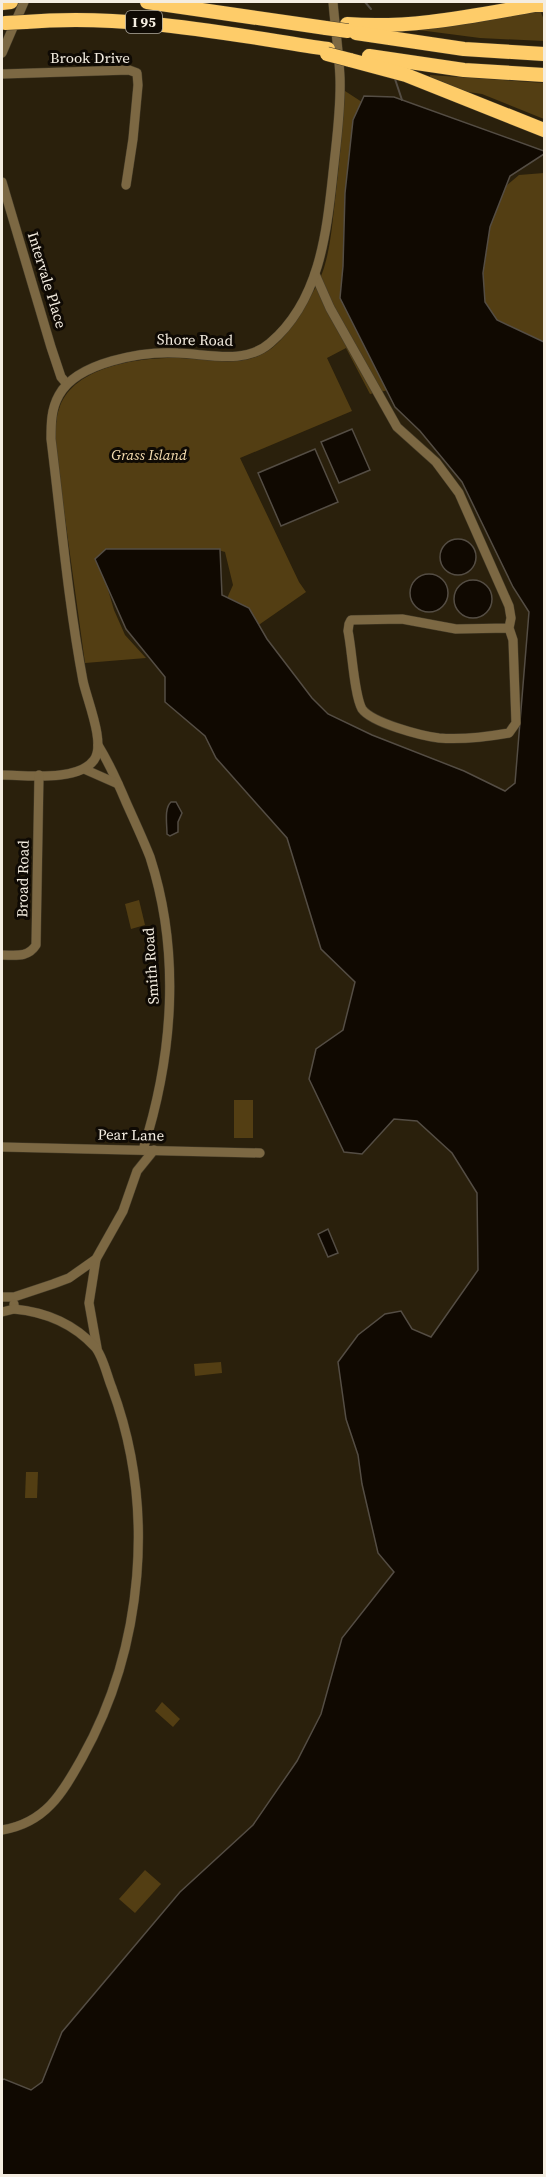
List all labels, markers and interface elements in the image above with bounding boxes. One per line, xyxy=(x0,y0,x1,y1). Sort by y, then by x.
road number: I 95 xyxy=(126,11,162,33)
street label: Brook Drive xyxy=(50,47,130,68)
street label: Intervale Place xyxy=(23,229,72,331)
street label: Shore Road xyxy=(157,328,234,351)
park label: Grass Island xyxy=(111,444,187,465)
street label: Broad Road xyxy=(11,840,34,918)
street label: Smith Road xyxy=(137,926,164,1005)
street label: Pear Lane xyxy=(97,1123,165,1146)

